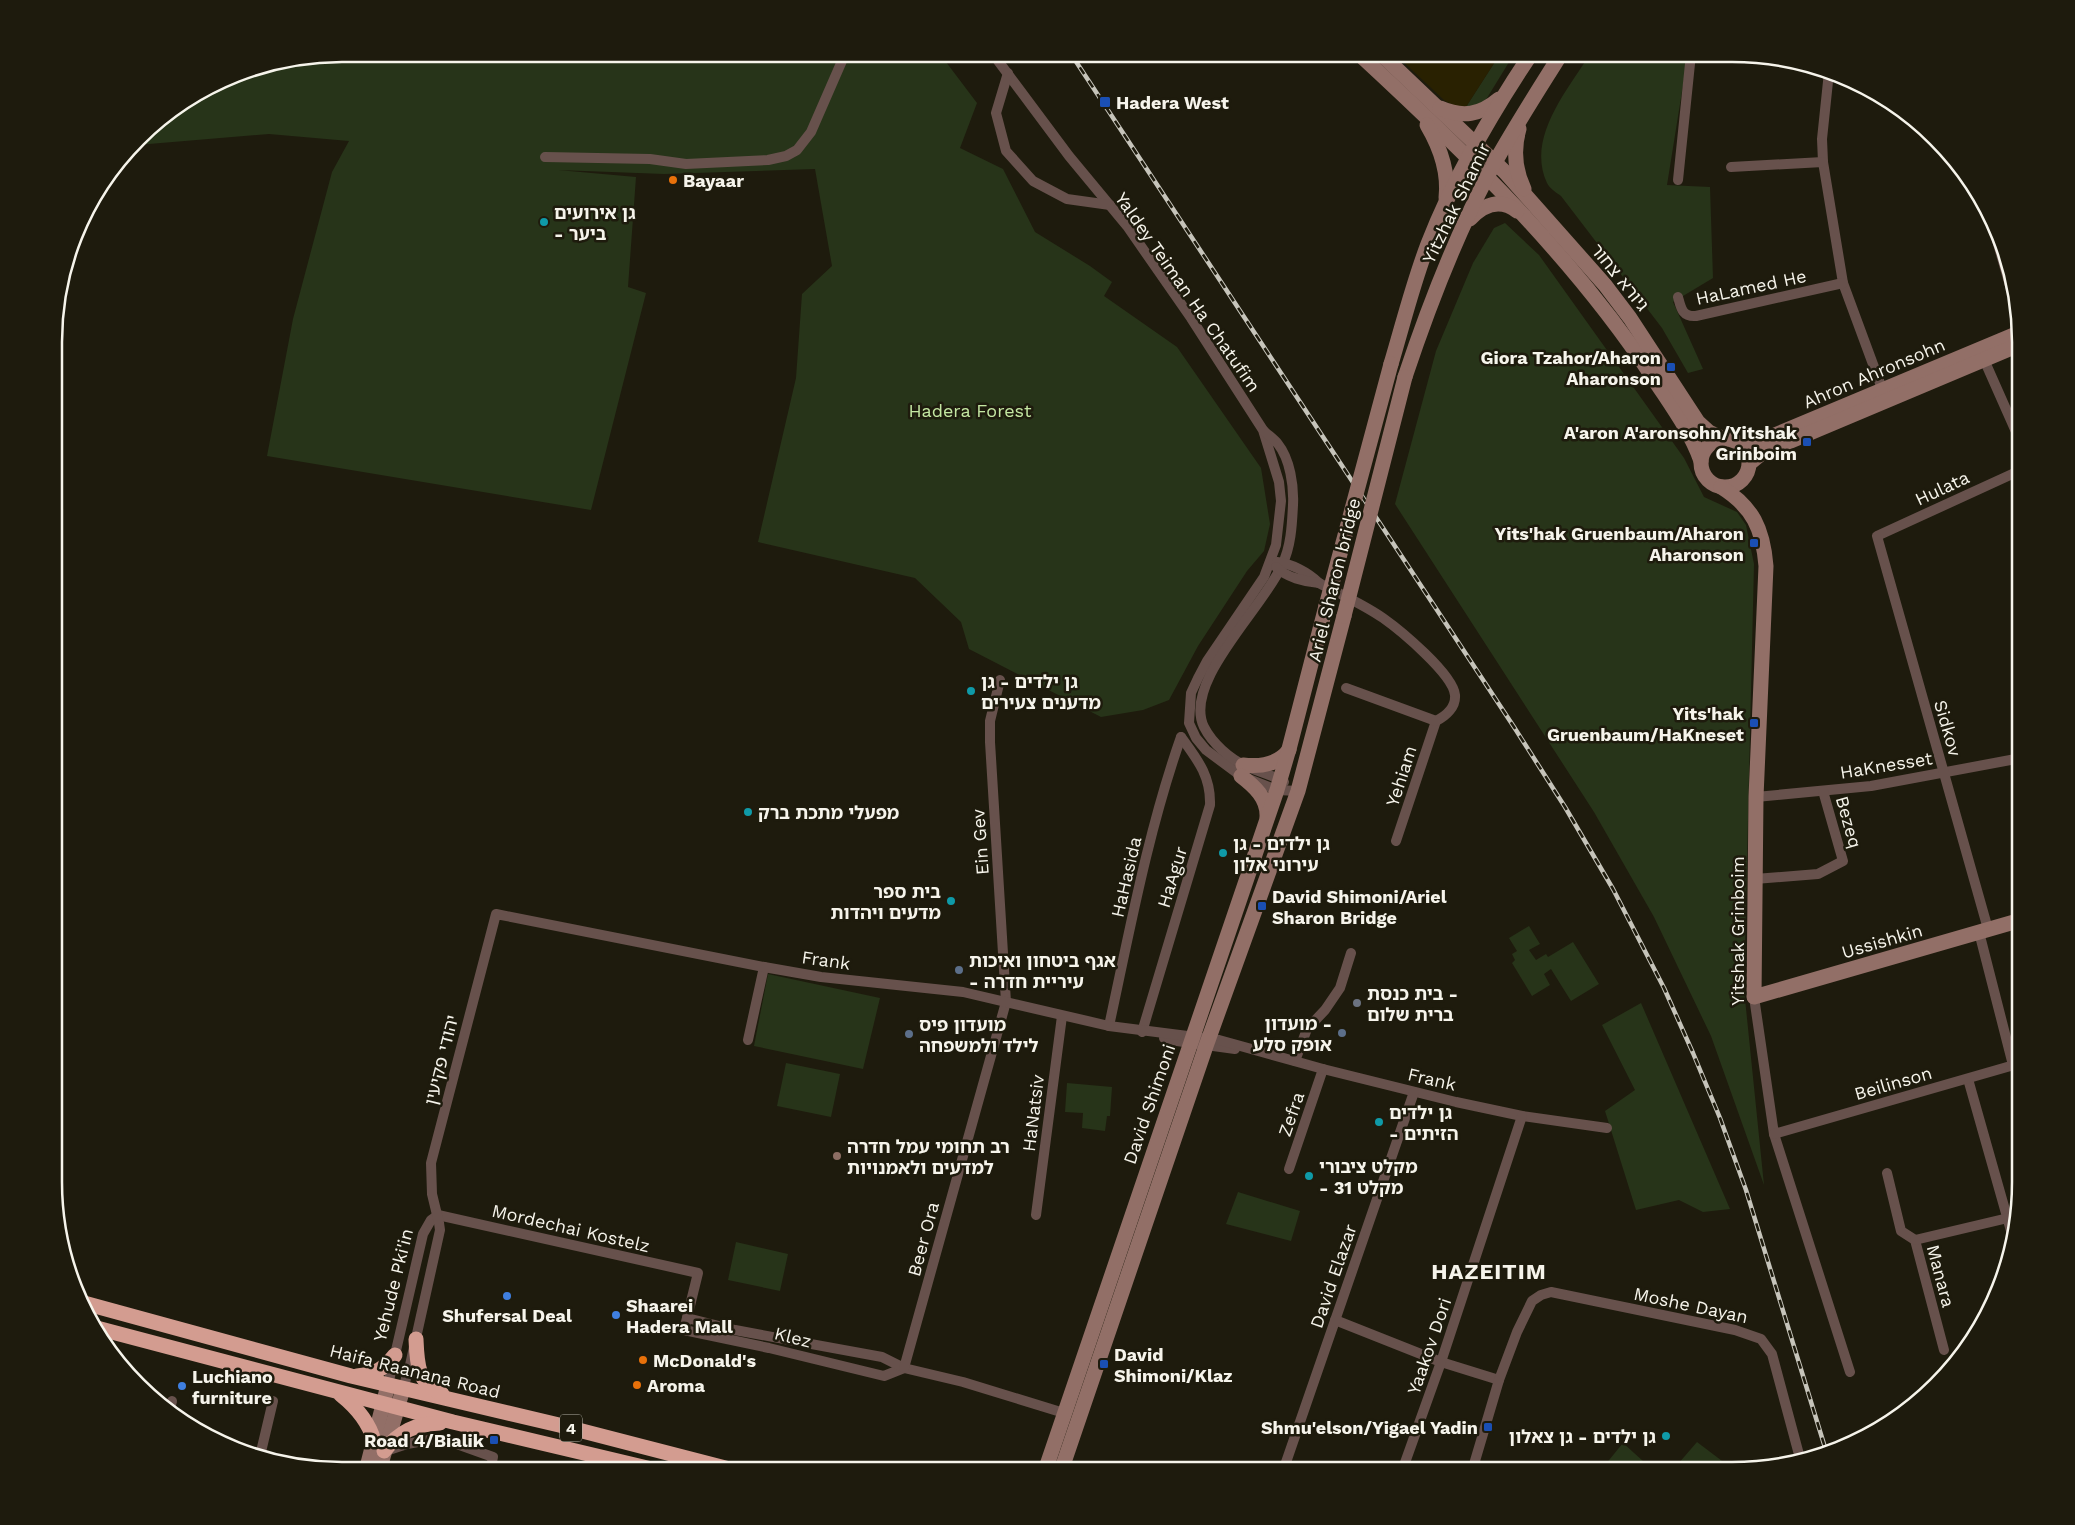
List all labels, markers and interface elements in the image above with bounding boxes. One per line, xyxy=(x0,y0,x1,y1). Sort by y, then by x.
place label: Hadera West xyxy=(1116,92,1229,113)
marker: Hadera West xyxy=(1098,95,1112,109)
street label: Yitzhak Shamir xyxy=(1418,139,1494,267)
place label: Bayaar xyxy=(683,170,744,191)
marker: Bayaar xyxy=(667,174,679,186)
street label: Yaldey Teiman Ha Chatufim xyxy=(1111,188,1265,396)
place label: גן אירועים - ביער xyxy=(554,202,636,244)
marker: גן אירועים - ביער xyxy=(538,216,550,228)
street label: גיורא צחור xyxy=(1587,239,1654,315)
street label: HaLamed He xyxy=(1694,265,1808,309)
street label: Ahron Ahronsohn xyxy=(1800,334,1948,412)
place label: Giora Tzahor/Aharon Aharonson xyxy=(1480,347,1661,389)
marker: Giora Tzahor/Aharon Aharonson xyxy=(1665,361,1677,373)
park label: Hadera Forest xyxy=(908,400,1032,421)
place label: A'aron A'aronsohn/Yitshak Grinboim xyxy=(1564,422,1798,464)
marker: A'aron A'aronsohn/Yitshak Grinboim xyxy=(1801,436,1813,448)
street label: Hulata xyxy=(1912,466,1972,510)
street label: Ariel Sharon bridge xyxy=(1303,496,1365,664)
place label: Yits'hak Gruenbaum/Aharon Aharonson xyxy=(1494,523,1744,565)
marker: Yits'hak Gruenbaum/Aharon Aharonson xyxy=(1748,537,1760,549)
place label: גן ילדים - גן מדענים צעירים xyxy=(981,671,1101,713)
marker: גן ילדים - גן מדענים צעירים xyxy=(965,685,977,697)
street label: Sidkov xyxy=(1930,697,1966,759)
place label: Yits'hak Gruenbaum/HaKneset xyxy=(1547,703,1745,745)
marker: Yits'hak Gruenbaum/HaKneset xyxy=(1748,717,1760,729)
street label: Yehiam xyxy=(1381,743,1421,809)
street label: HaKnesset xyxy=(1838,747,1934,783)
street label: Bezeq xyxy=(1832,793,1866,851)
place label: מפעלי מתכת ברק xyxy=(758,802,899,823)
marker: מפעלי מתכת ברק xyxy=(742,806,754,818)
street label: Ein Gev xyxy=(967,808,993,876)
place label: גן ילדים - גן עירוני אלון xyxy=(1233,833,1330,875)
street label: HaHasida xyxy=(1107,835,1145,919)
street label: HaAgur xyxy=(1153,844,1191,910)
marker: גן ילדים - גן עירוני אלון xyxy=(1217,847,1229,859)
street label: Yitshak Grinboim xyxy=(1727,856,1748,1006)
place label: בית ספר מדעים ויהדות xyxy=(831,881,941,923)
place label: David Shimoni/Ariel Sharon Bridge xyxy=(1272,886,1447,928)
marker: בית ספר מדעים ויהדות xyxy=(945,895,957,907)
marker: David Shimoni/Ariel Sharon Bridge xyxy=(1256,900,1268,912)
street label: Ussishkin xyxy=(1839,919,1925,963)
street label: Frank xyxy=(800,946,852,974)
place label: אגף ביטחון ואיכות - עיריית חדרה xyxy=(969,950,1116,992)
marker: אגף ביטחון ואיכות - עיריית חדרה xyxy=(953,964,965,976)
place label: בית כנסת - ברית שלום xyxy=(1367,983,1458,1025)
marker: בית כנסת - ברית שלום xyxy=(1351,997,1363,1009)
street label: יהודי פקיעין xyxy=(420,1013,462,1107)
place label: מועדון - אופק סלע xyxy=(1252,1013,1332,1055)
place label: מועדון פיס לילד ולמשפחה xyxy=(919,1014,1039,1056)
marker: מועדון - אופק סלע xyxy=(1336,1027,1348,1039)
marker: מועדון פיס לילד ולמשפחה xyxy=(903,1028,915,1040)
street label: David Shimoni xyxy=(1119,1041,1179,1167)
street label: Beilinson xyxy=(1852,1062,1934,1104)
street label: Frank xyxy=(1406,1063,1458,1095)
street label: HaNatsiv xyxy=(1018,1073,1048,1153)
street label: Zefra xyxy=(1274,1089,1308,1139)
place label: גן ילדים - הזיתים xyxy=(1389,1102,1459,1144)
marker: גן ילדים - הזיתים xyxy=(1373,1116,1385,1128)
place label: רב תחומי עמל חדרה למדעים ולאמנויות xyxy=(847,1136,1010,1178)
marker: רב תחומי עמל חדרה למדעים ולאמנויות xyxy=(831,1150,843,1162)
place label: מקלט ציבורי - מקלט 31 xyxy=(1319,1156,1418,1198)
marker: מקלט ציבורי - מקלט 31 xyxy=(1303,1170,1315,1182)
street label: Beer Ora xyxy=(903,1199,943,1279)
street label: Mordechai Kostelz xyxy=(490,1200,652,1256)
street label: David Elazar xyxy=(1305,1221,1361,1331)
street label: Yehude Pki'in xyxy=(369,1226,417,1344)
street label: Manara xyxy=(1923,1242,1959,1310)
district label: HAZEITIM xyxy=(1431,1259,1547,1284)
street label: Moshe Dayan xyxy=(1632,1283,1750,1327)
marker: Shufersal Deal xyxy=(501,1290,513,1302)
place label: Shaarei Hadera Mall xyxy=(626,1295,733,1337)
street label: Yaakov Dori xyxy=(1403,1295,1455,1397)
place label: Shufersal Deal xyxy=(442,1305,572,1326)
marker: Shaarei Hadera Mall xyxy=(610,1309,622,1321)
street label: Klez xyxy=(772,1322,814,1352)
street label: Haifa Raanana Road xyxy=(327,1340,503,1402)
place label: David Shimoni/Klaz xyxy=(1114,1344,1233,1386)
place label: McDonald's xyxy=(653,1350,756,1371)
marker: McDonald's xyxy=(637,1354,649,1366)
marker: David Shimoni/Klaz xyxy=(1098,1358,1110,1370)
place label: Luchiano furniture xyxy=(192,1366,273,1408)
place label: Aroma xyxy=(647,1375,706,1396)
marker: Aroma xyxy=(631,1379,643,1391)
marker: Luchiano furniture xyxy=(176,1380,188,1392)
road number: 4 xyxy=(560,1415,582,1442)
place label: Shmu'elson/Yigael Yadin xyxy=(1261,1417,1478,1438)
marker: Shmu'elson/Yigael Yadin xyxy=(1482,1421,1494,1433)
place label: גן ילדים - גן צאלון xyxy=(1509,1426,1656,1447)
place label: Road 4/Bialik xyxy=(364,1430,485,1451)
marker: גן ילדים - גן צאלון xyxy=(1660,1430,1672,1442)
marker: Road 4/Bialik xyxy=(488,1434,500,1446)

